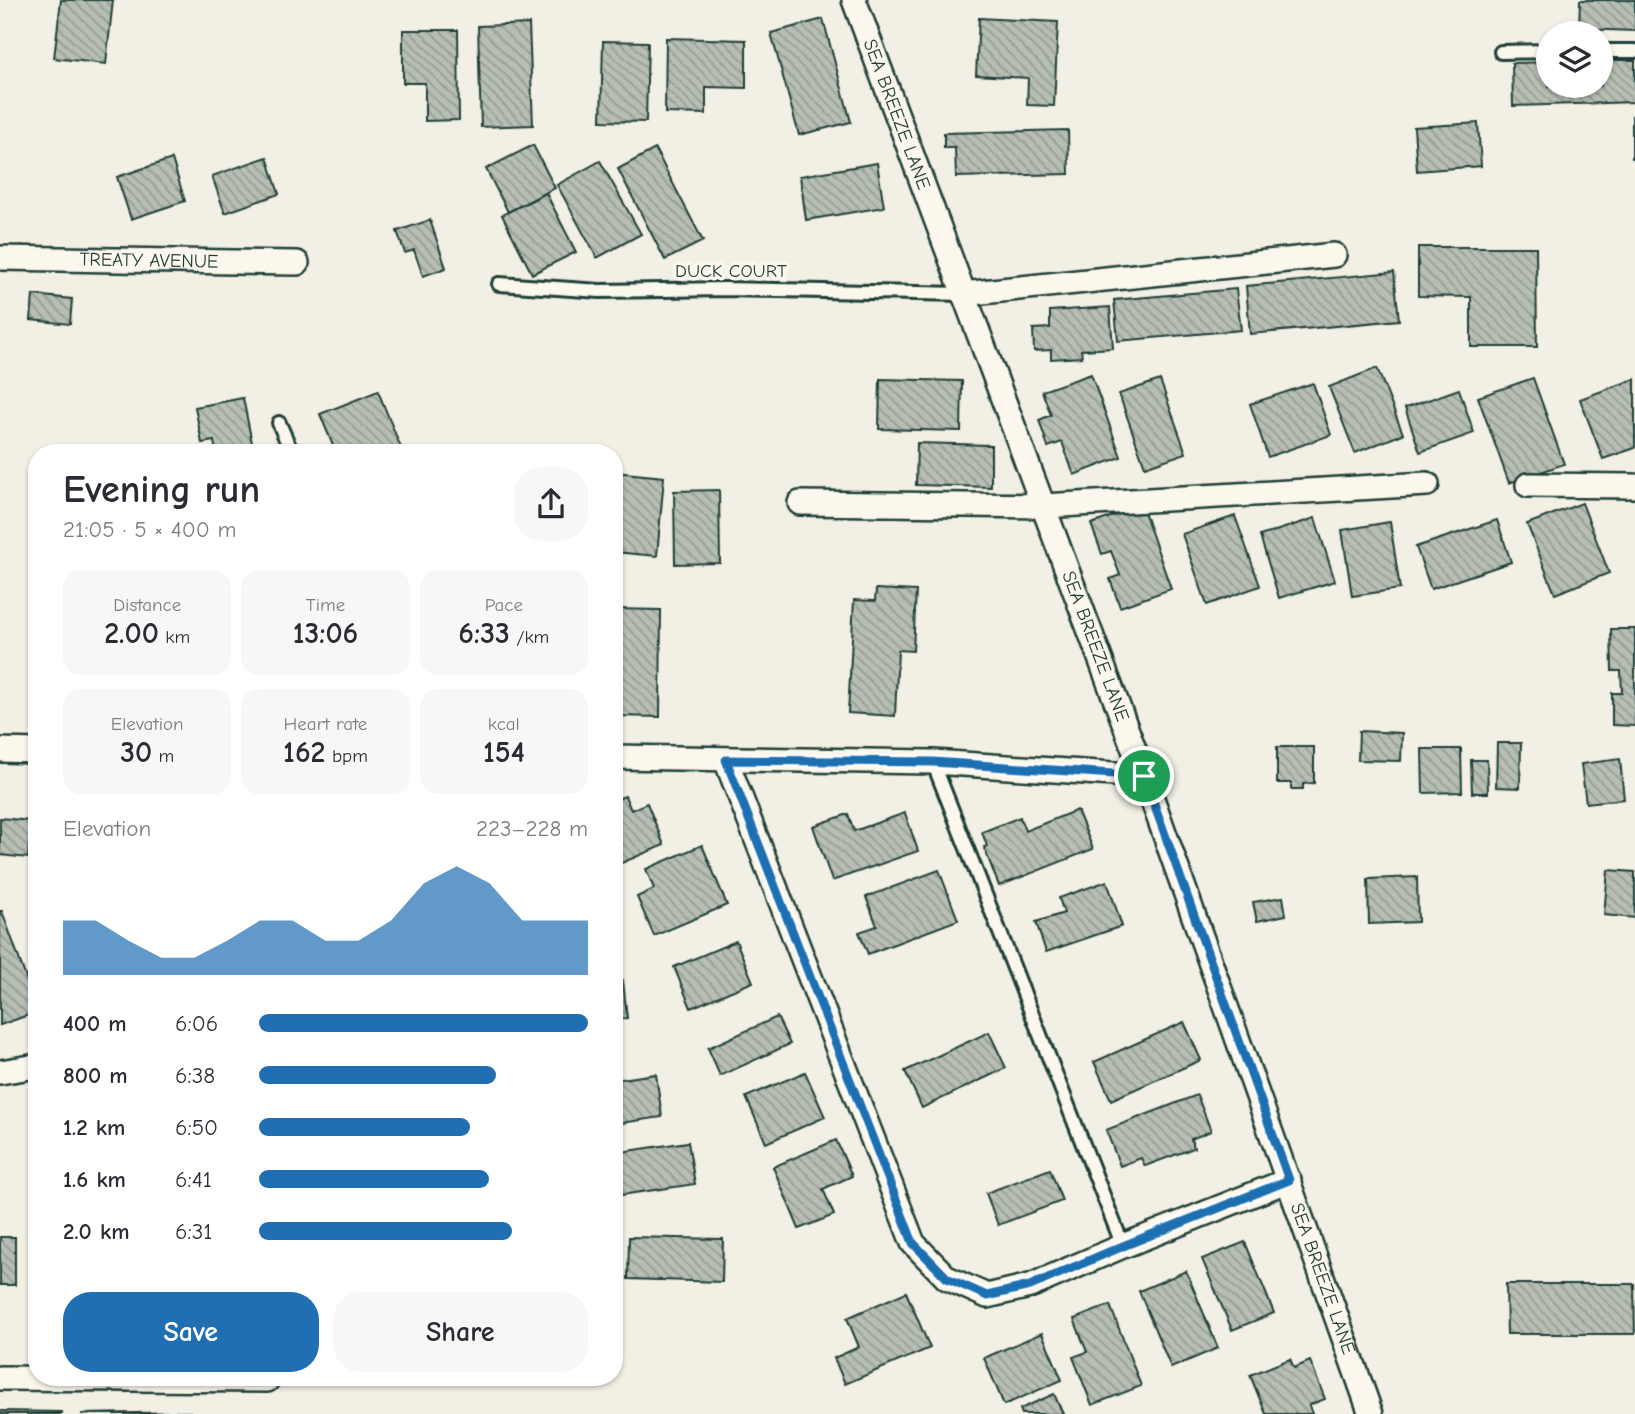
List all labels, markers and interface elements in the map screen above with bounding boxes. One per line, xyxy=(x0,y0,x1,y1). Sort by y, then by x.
map controls xyxy=(1536,21,1613,98)
button: layers xyxy=(1536,21,1613,98)
street label: SEA BREEZE LANE xyxy=(859,36,935,193)
street label: TREATY AVENUE xyxy=(79,248,219,273)
street label: DUCK COURT xyxy=(675,260,787,282)
button: share xyxy=(514,467,588,541)
text: Evening run xyxy=(63,468,260,512)
text: 21:05 · 5 × 400 m xyxy=(63,516,237,543)
street label: SEA BREEZE LANE xyxy=(1057,568,1134,725)
text: Distance xyxy=(113,594,181,616)
text: Time xyxy=(306,594,345,616)
text: Pace xyxy=(485,594,523,616)
text: 2.00 xyxy=(104,616,159,651)
text: 13:06 xyxy=(293,616,358,651)
text: 6:33 xyxy=(458,616,510,651)
text: km xyxy=(159,626,190,648)
text: /km xyxy=(510,626,549,648)
text: Elevation xyxy=(111,713,184,735)
text: Heart rate xyxy=(284,713,367,735)
text: kcal xyxy=(488,713,520,735)
text: 30 xyxy=(120,735,152,770)
text: 162 xyxy=(283,735,326,770)
text: 154 xyxy=(483,735,525,770)
text: m xyxy=(152,745,174,767)
text: bpm xyxy=(326,745,368,767)
pin xyxy=(1114,746,1174,806)
icon: arrive xyxy=(1125,757,1163,795)
text: Elevation xyxy=(63,815,151,842)
text: 223–228 m xyxy=(476,815,588,842)
text: 400 m xyxy=(63,1010,127,1037)
text: 6:06 xyxy=(175,1010,218,1037)
text: 800 m xyxy=(63,1062,128,1089)
text: 6:38 xyxy=(175,1062,215,1089)
text: 1.2 km xyxy=(63,1114,125,1141)
text: 6:50 xyxy=(175,1114,218,1141)
text: 1.6 km xyxy=(63,1166,126,1193)
text: 6:41 xyxy=(175,1166,212,1193)
street label: SEA BREEZE LANE xyxy=(1286,1200,1360,1357)
text: 2.0 km xyxy=(63,1218,129,1245)
text: 6:31 xyxy=(175,1218,212,1245)
button: Save xyxy=(63,1292,319,1372)
button: Share xyxy=(333,1292,588,1372)

